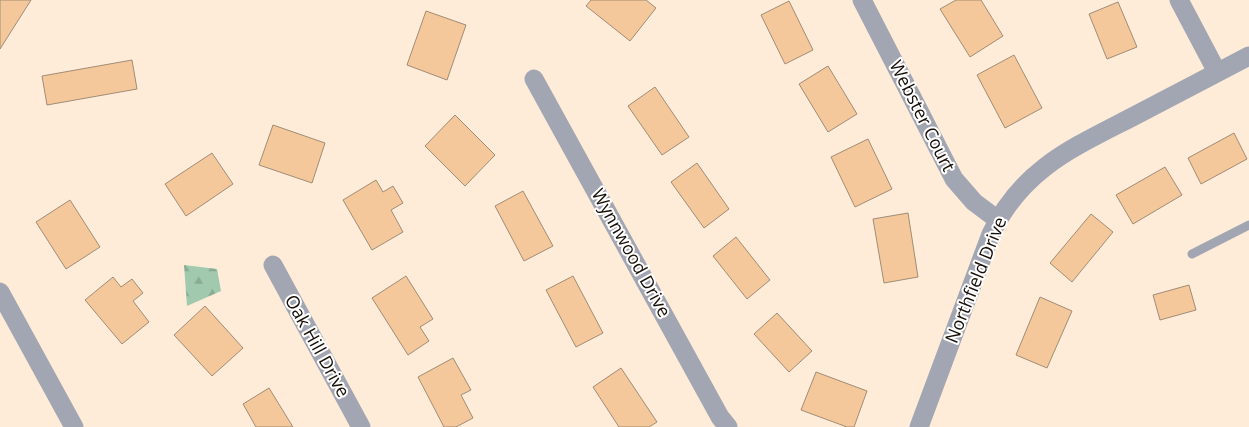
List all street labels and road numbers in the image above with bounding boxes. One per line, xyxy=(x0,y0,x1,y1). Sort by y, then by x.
street label: Webster Court xyxy=(885,56,961,175)
street label: Wynnwood Drive xyxy=(587,184,677,321)
street label: Northfield Drive xyxy=(939,213,1011,346)
street label: Oak Hill Drive xyxy=(280,290,356,401)

